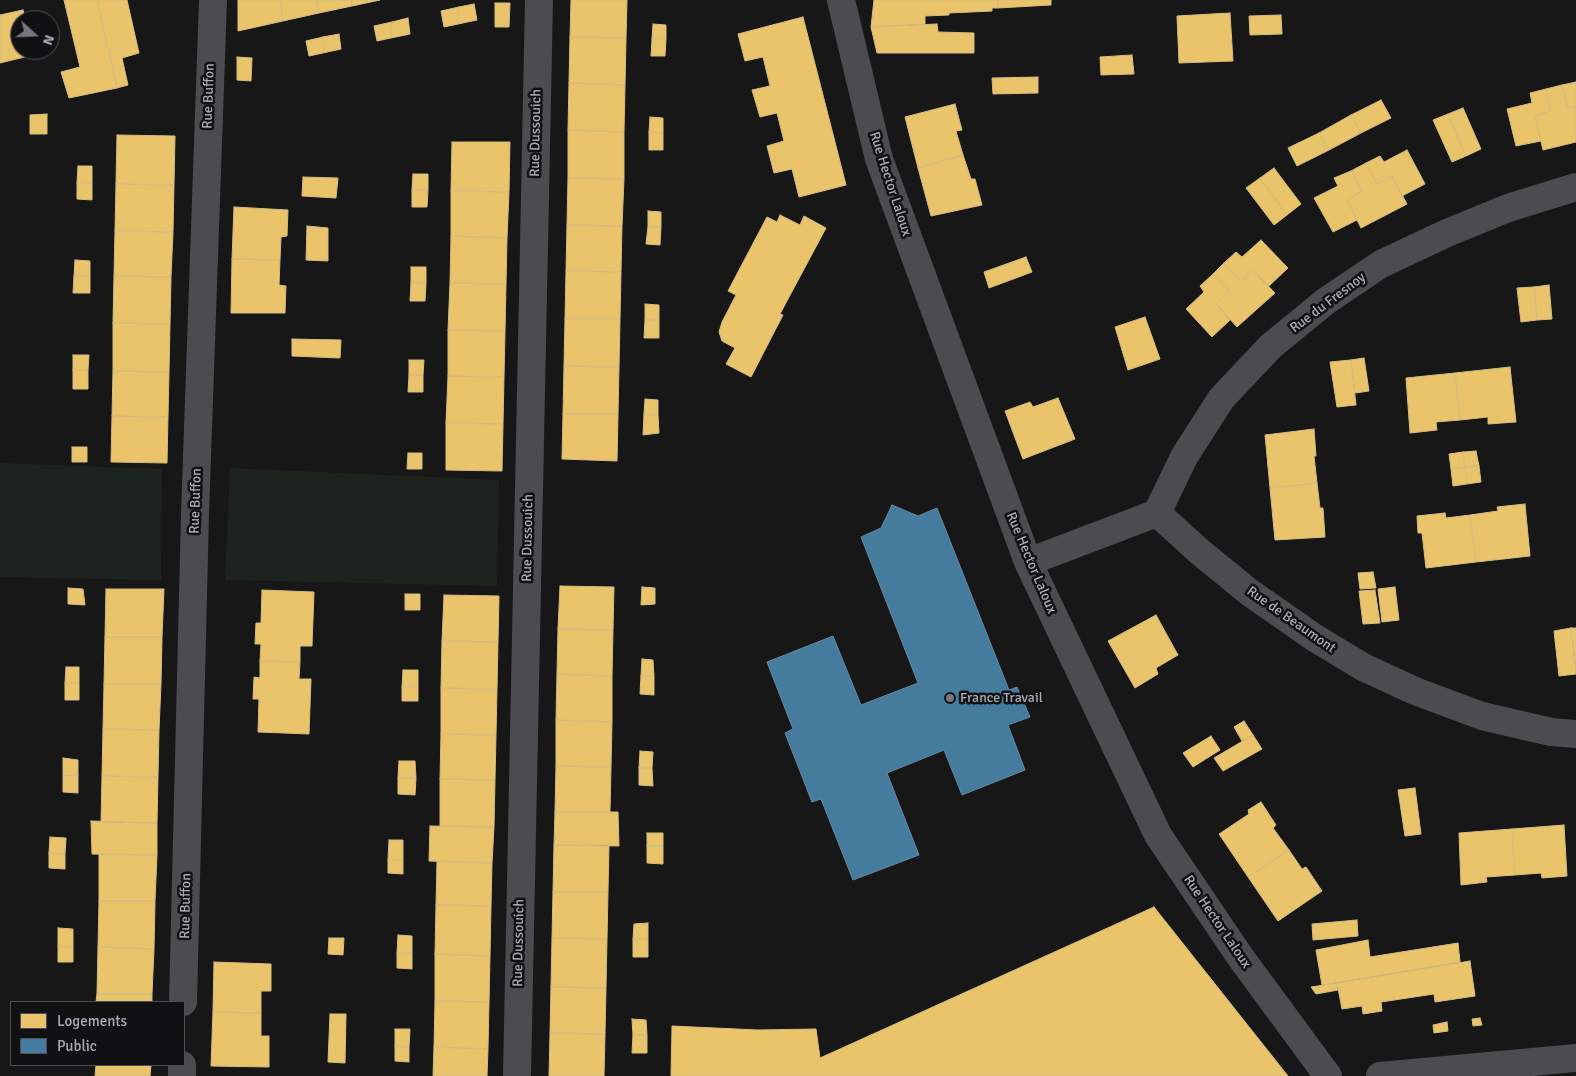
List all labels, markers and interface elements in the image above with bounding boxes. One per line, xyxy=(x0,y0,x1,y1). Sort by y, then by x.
north arrow xyxy=(10,10,60,60)
text: N xyxy=(39,32,58,47)
street label: Rue Buffon xyxy=(199,63,219,129)
street label: Rue Dussouich xyxy=(527,89,545,177)
street label: Rue Hector Laloux xyxy=(865,130,915,238)
street label: Rue du Fresnoy xyxy=(1287,269,1369,337)
street label: Rue Buffon xyxy=(186,468,206,534)
street label: Rue Dussouich xyxy=(519,494,537,582)
street label: Rue Hector Laloux xyxy=(1002,510,1060,616)
street label: Rue de Beaumont xyxy=(1243,583,1339,657)
place label: France Travail xyxy=(960,690,1043,706)
marker: France Travail xyxy=(944,692,956,704)
street label: Rue Hector Laloux xyxy=(1180,872,1254,972)
street label: Rue Buffon xyxy=(177,873,195,939)
street label: Rue Dussouich xyxy=(510,899,528,987)
legend xyxy=(10,1001,185,1066)
text: Logements xyxy=(57,1012,127,1030)
text: Public xyxy=(57,1037,97,1055)

